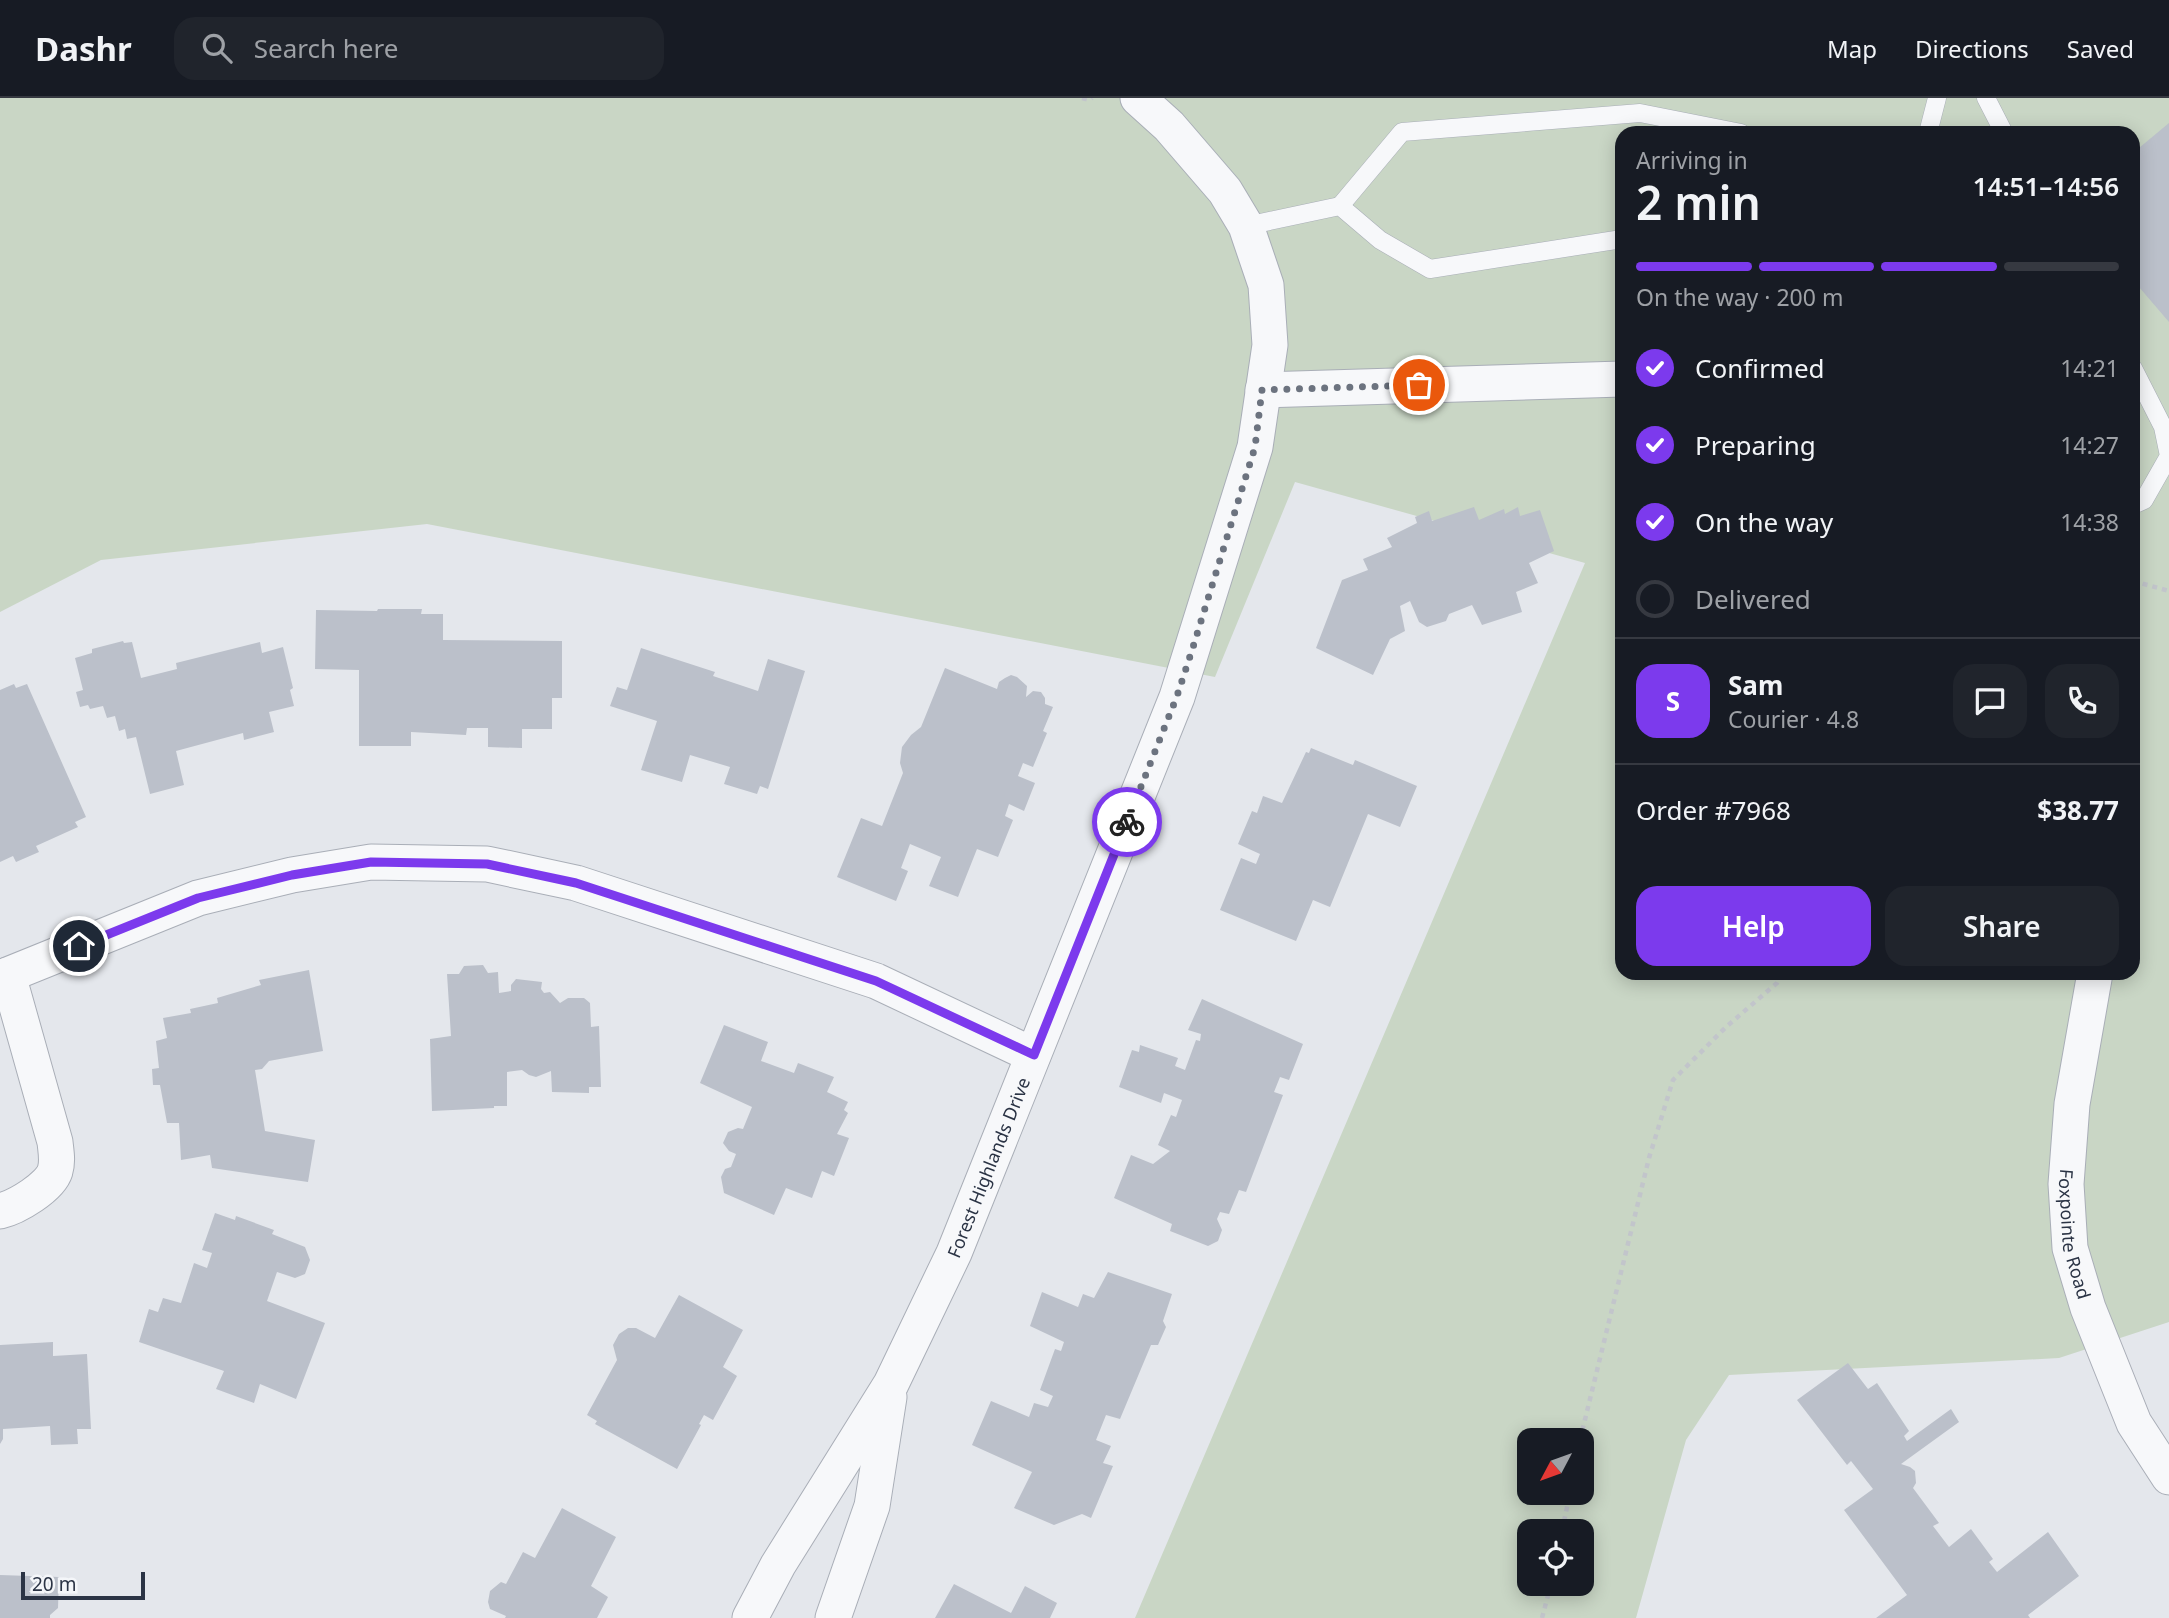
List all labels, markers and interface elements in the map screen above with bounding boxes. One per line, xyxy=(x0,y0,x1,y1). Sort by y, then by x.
search box xyxy=(174,17,664,80)
text: Dashr xyxy=(35,26,132,71)
icon: search xyxy=(198,29,236,67)
text: Search here xyxy=(254,30,398,66)
text: Map xyxy=(1827,32,1877,65)
text: Directions xyxy=(1915,32,2029,65)
text: Saved xyxy=(2067,32,2134,65)
text: Arriving in xyxy=(1636,144,1748,176)
text: 14:51–14:56 xyxy=(1973,168,2119,204)
text: 2 min xyxy=(1636,171,1761,233)
text: On the way · 200 m xyxy=(1636,281,1843,313)
icon: check xyxy=(1636,349,1674,387)
text: Confirmed xyxy=(1695,350,1825,386)
text: 14:21 xyxy=(2060,352,2119,384)
pin xyxy=(1389,355,1449,415)
icon: bag xyxy=(1400,366,1438,404)
icon: check xyxy=(1636,426,1674,464)
text: Preparing xyxy=(1695,427,1816,463)
text: 14:27 xyxy=(2060,429,2119,461)
icon: check xyxy=(1636,503,1674,541)
text: On the way xyxy=(1695,504,1833,540)
text: 14:38 xyxy=(2060,506,2119,538)
text: Delivered xyxy=(1695,581,1811,617)
button: chat xyxy=(1953,664,2027,738)
button: phone xyxy=(2045,664,2119,738)
text: Sam xyxy=(1728,667,1783,703)
text: S xyxy=(1666,683,1680,719)
text: Courier · 4.8 xyxy=(1728,703,1859,735)
courier xyxy=(1092,787,1162,857)
text: Order #7968 xyxy=(1636,792,1791,828)
text: $38.77 xyxy=(2037,792,2119,828)
icon: bike xyxy=(1108,803,1146,841)
button: Help xyxy=(1636,886,1871,966)
button: Share xyxy=(1885,886,2119,966)
pin xyxy=(49,916,109,976)
icon: home xyxy=(60,927,98,965)
street label: Forest Highlands Drive xyxy=(941,1074,1035,1261)
street label: Foxpointe Road xyxy=(2054,1168,2097,1302)
north arrow xyxy=(1517,1428,1594,1505)
map controls xyxy=(1517,1428,1594,1596)
button: locate xyxy=(1517,1519,1594,1596)
scale bar xyxy=(21,1569,145,1601)
text: 20 m xyxy=(32,1571,76,1597)

